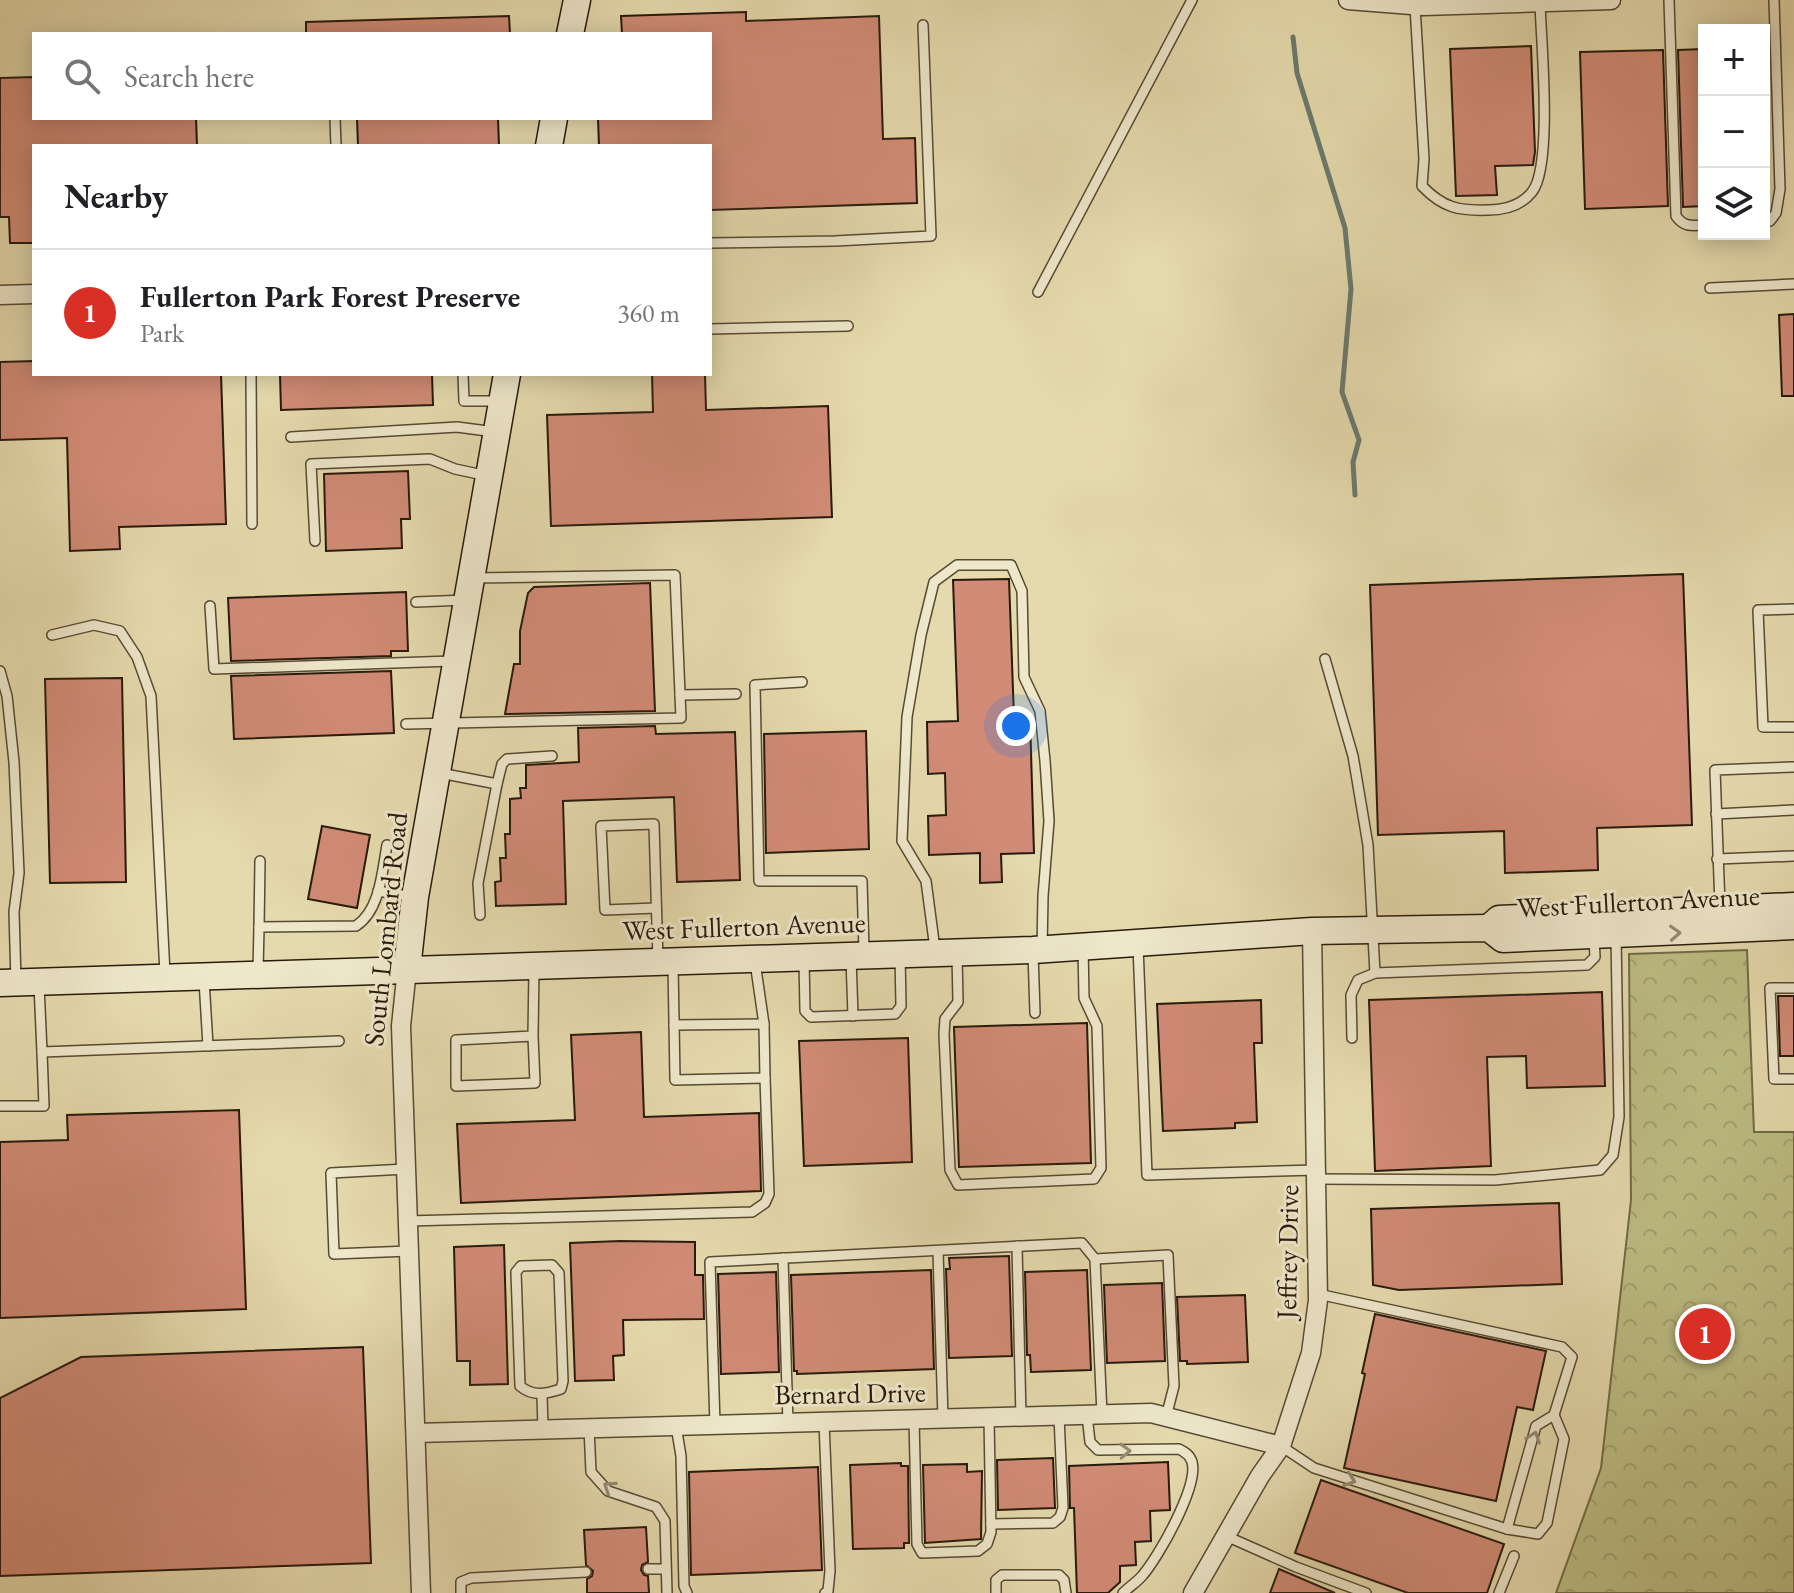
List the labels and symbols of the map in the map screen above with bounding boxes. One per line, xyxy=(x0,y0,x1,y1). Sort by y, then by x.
your location xyxy=(996,706,1036,746)
street label: South Lombard Road xyxy=(355,809,415,1048)
street label: West Fullerton Avenue xyxy=(1516,877,1761,925)
street label: West Fullerton Avenue xyxy=(622,904,866,948)
one-way arrow xyxy=(1669,924,1682,941)
street label: Jeffrey Drive xyxy=(1268,1184,1306,1322)
pin: 1 xyxy=(1679,1304,1731,1364)
street label: Bernard Drive xyxy=(774,1374,926,1412)
one-way arrow xyxy=(1525,1431,1541,1445)
one-way arrow xyxy=(1119,1442,1132,1459)
one-way arrow xyxy=(1342,1471,1356,1487)
one-way arrow xyxy=(603,1482,618,1497)

